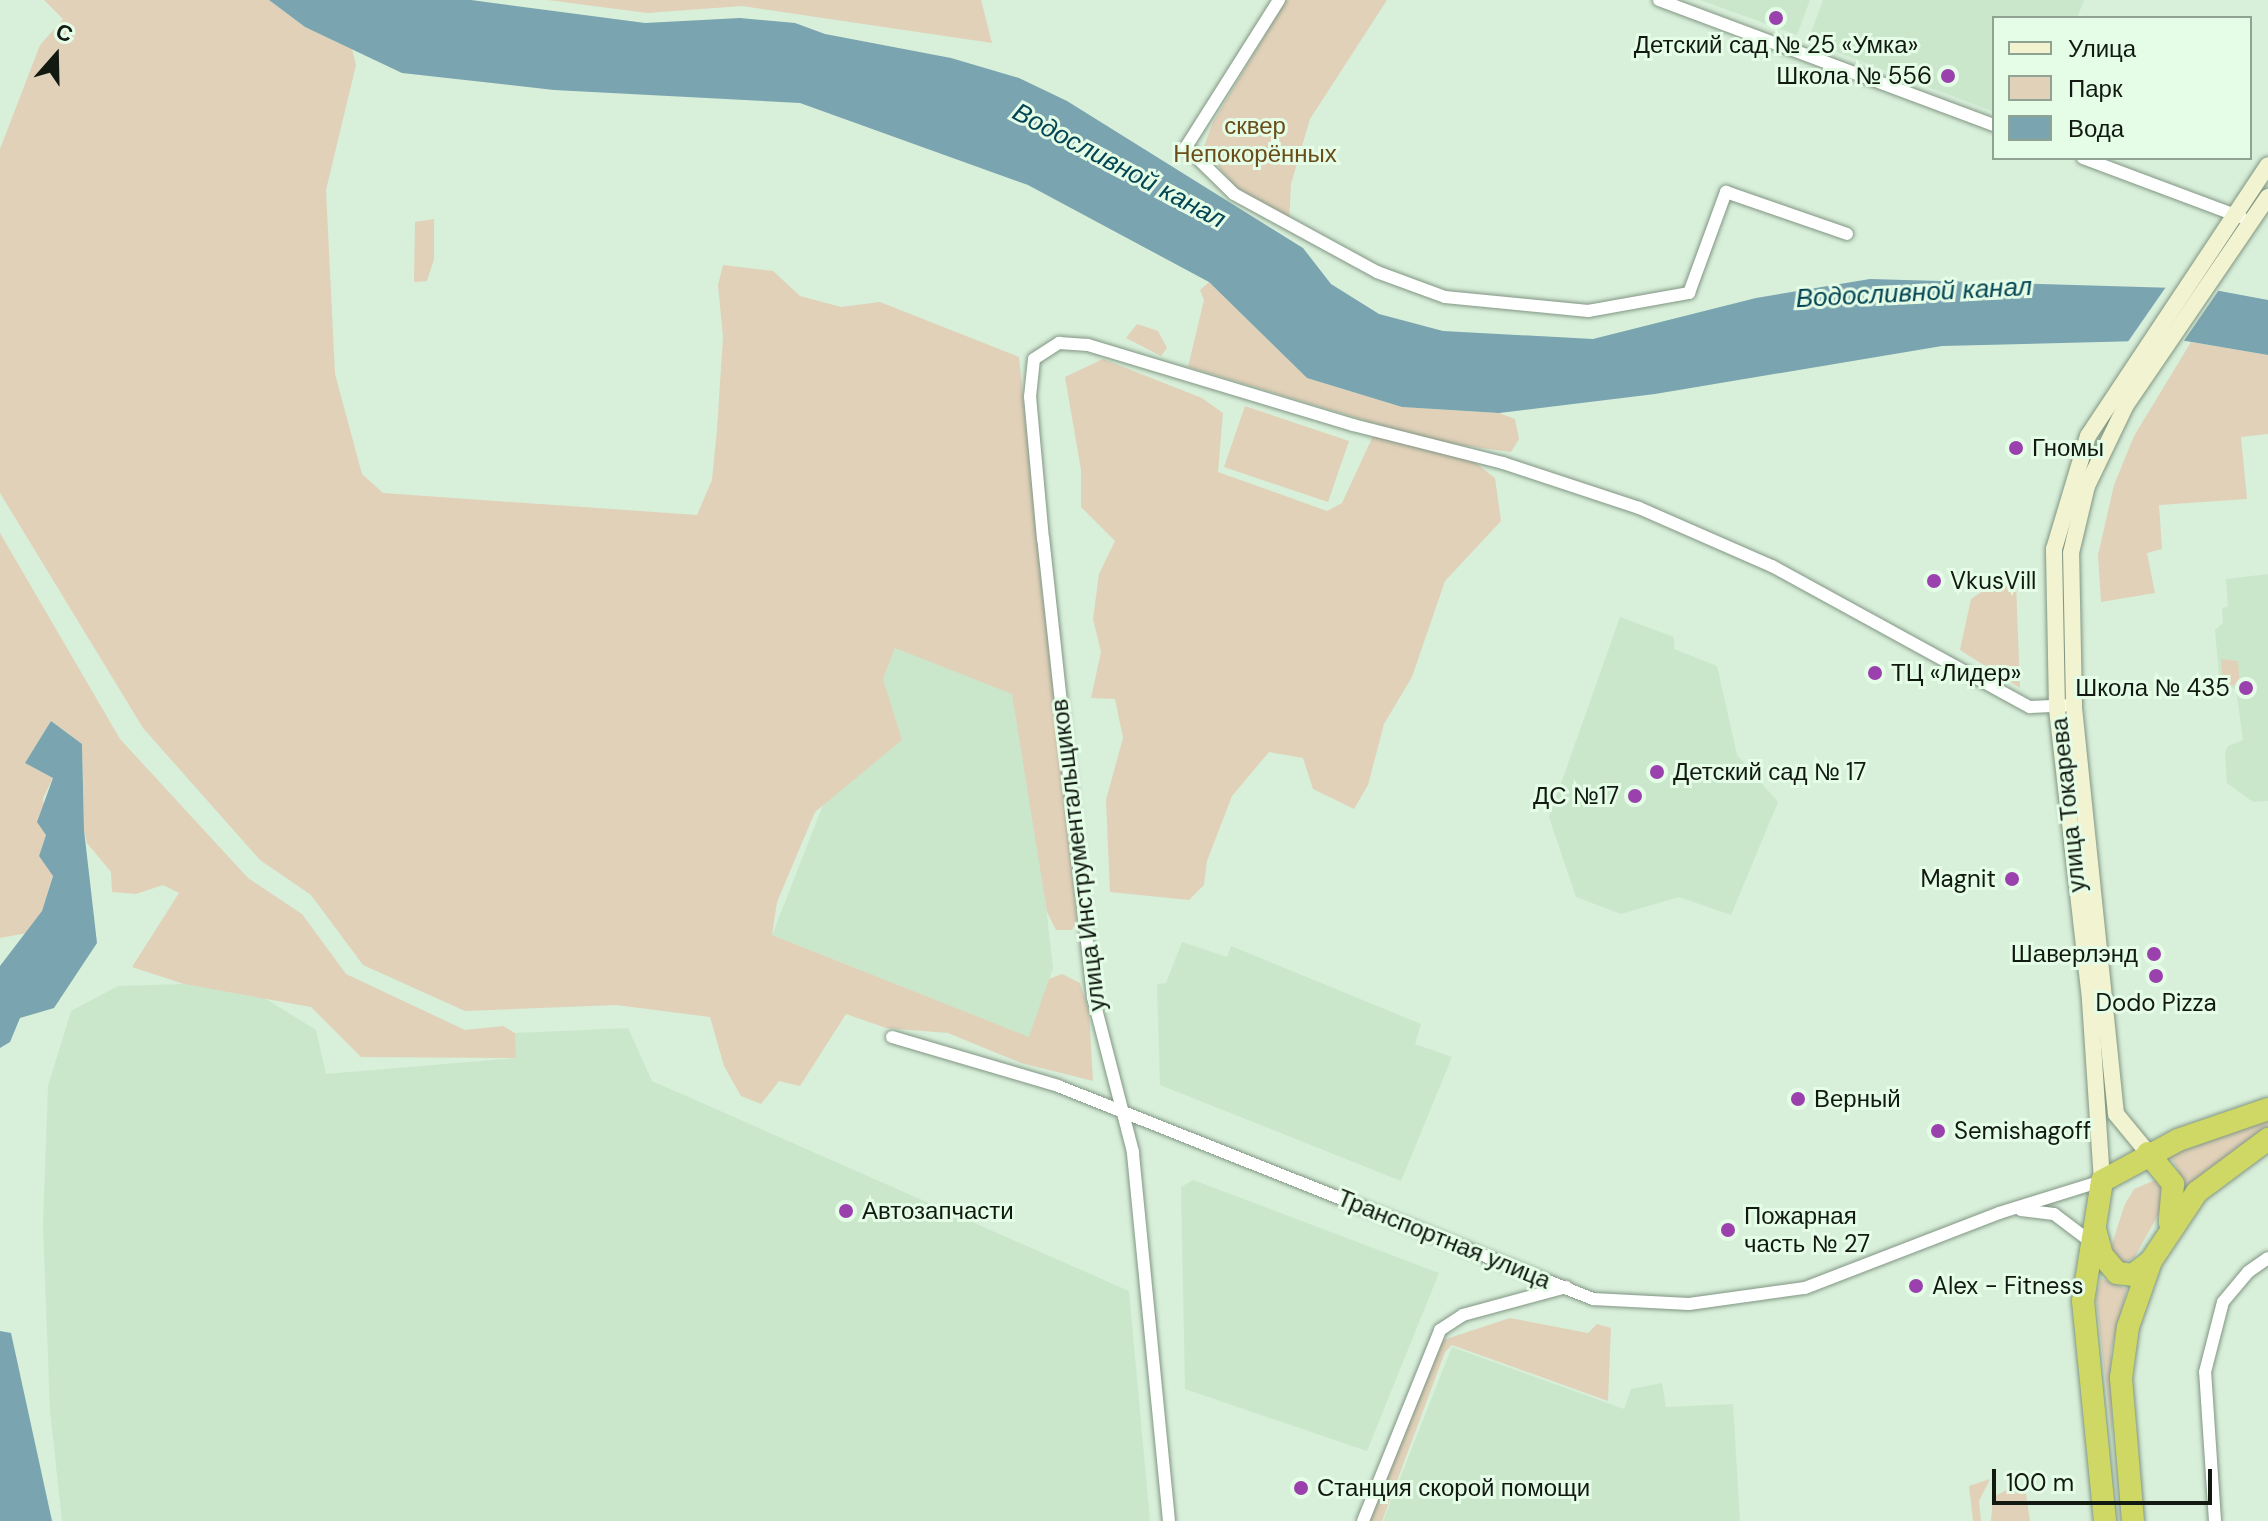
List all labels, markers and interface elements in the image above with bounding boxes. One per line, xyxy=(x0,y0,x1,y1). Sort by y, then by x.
marker: Детский сад № 25 «Умка» xyxy=(1767,9,1785,27)
north arrow xyxy=(16,16,96,96)
legend xyxy=(1992,16,2252,160)
text: С xyxy=(52,17,77,49)
place label: Детский сад № 25 «Умка» xyxy=(1634,31,1918,59)
text: Улица xyxy=(2068,33,2136,64)
place label: Школа № 556 xyxy=(1776,62,1932,90)
marker: Школа № 556 xyxy=(1939,67,1957,85)
text: Парк xyxy=(2068,73,2122,104)
water label: Водосливной канал xyxy=(1007,97,1231,235)
park label: сквер Непокорённых xyxy=(1173,112,1337,168)
text: Вода xyxy=(2068,113,2124,144)
water label: Водосливной канал xyxy=(1795,271,2033,315)
place label: Гномы xyxy=(2032,434,2104,462)
marker: Гномы xyxy=(2007,439,2025,457)
place label: VkusVill xyxy=(1950,567,2036,595)
marker: VkusVill xyxy=(1925,572,1943,590)
place label: ТЦ «Лидер» xyxy=(1891,659,2021,687)
marker: ТЦ «Лидер» xyxy=(1866,664,1884,682)
place label: Школа № 435 xyxy=(2075,674,2230,702)
marker: Школа № 435 xyxy=(2237,679,2255,697)
street label: улица Инструментальщиков xyxy=(1045,697,1111,1013)
street label: улица Токарева xyxy=(2045,716,2091,894)
place label: Детский сад № 17 xyxy=(1673,758,1866,786)
marker: Детский сад № 17 xyxy=(1648,763,1666,781)
place label: ДС №17 xyxy=(1533,782,1619,810)
marker: ДС №17 xyxy=(1626,787,1644,805)
place label: Magnit xyxy=(1920,865,1996,893)
marker: Magnit xyxy=(2003,870,2021,888)
place label: Шаверлэнд xyxy=(2011,940,2138,968)
marker: Шаверлэнд xyxy=(2145,945,2163,963)
marker: Dodo Pizza xyxy=(2147,967,2165,985)
place label: Dodo Pizza xyxy=(2095,989,2217,1017)
place label: Верный xyxy=(1814,1085,1901,1113)
marker: Верный xyxy=(1789,1090,1807,1108)
place label: Semishagoff xyxy=(1954,1117,2091,1145)
marker: Semishagoff xyxy=(1929,1122,1947,1140)
street label: Транспортная улица xyxy=(1333,1183,1555,1295)
place label: Автозапчасти xyxy=(862,1197,1014,1225)
marker: Автозапчасти xyxy=(837,1202,855,1220)
place label: Пожарная часть № 27 xyxy=(1744,1202,1870,1258)
marker: Пожарная часть № 27 xyxy=(1719,1221,1737,1239)
place label: Alex - Fitness xyxy=(1932,1272,2084,1300)
marker: Alex - Fitness xyxy=(1907,1277,1925,1295)
scale bar xyxy=(1996,1453,2216,1503)
text: 100 m xyxy=(2006,1467,2074,1498)
place label: Станция скорой помощи xyxy=(1317,1474,1590,1502)
marker: Станция скорой помощи xyxy=(1292,1479,1310,1497)

